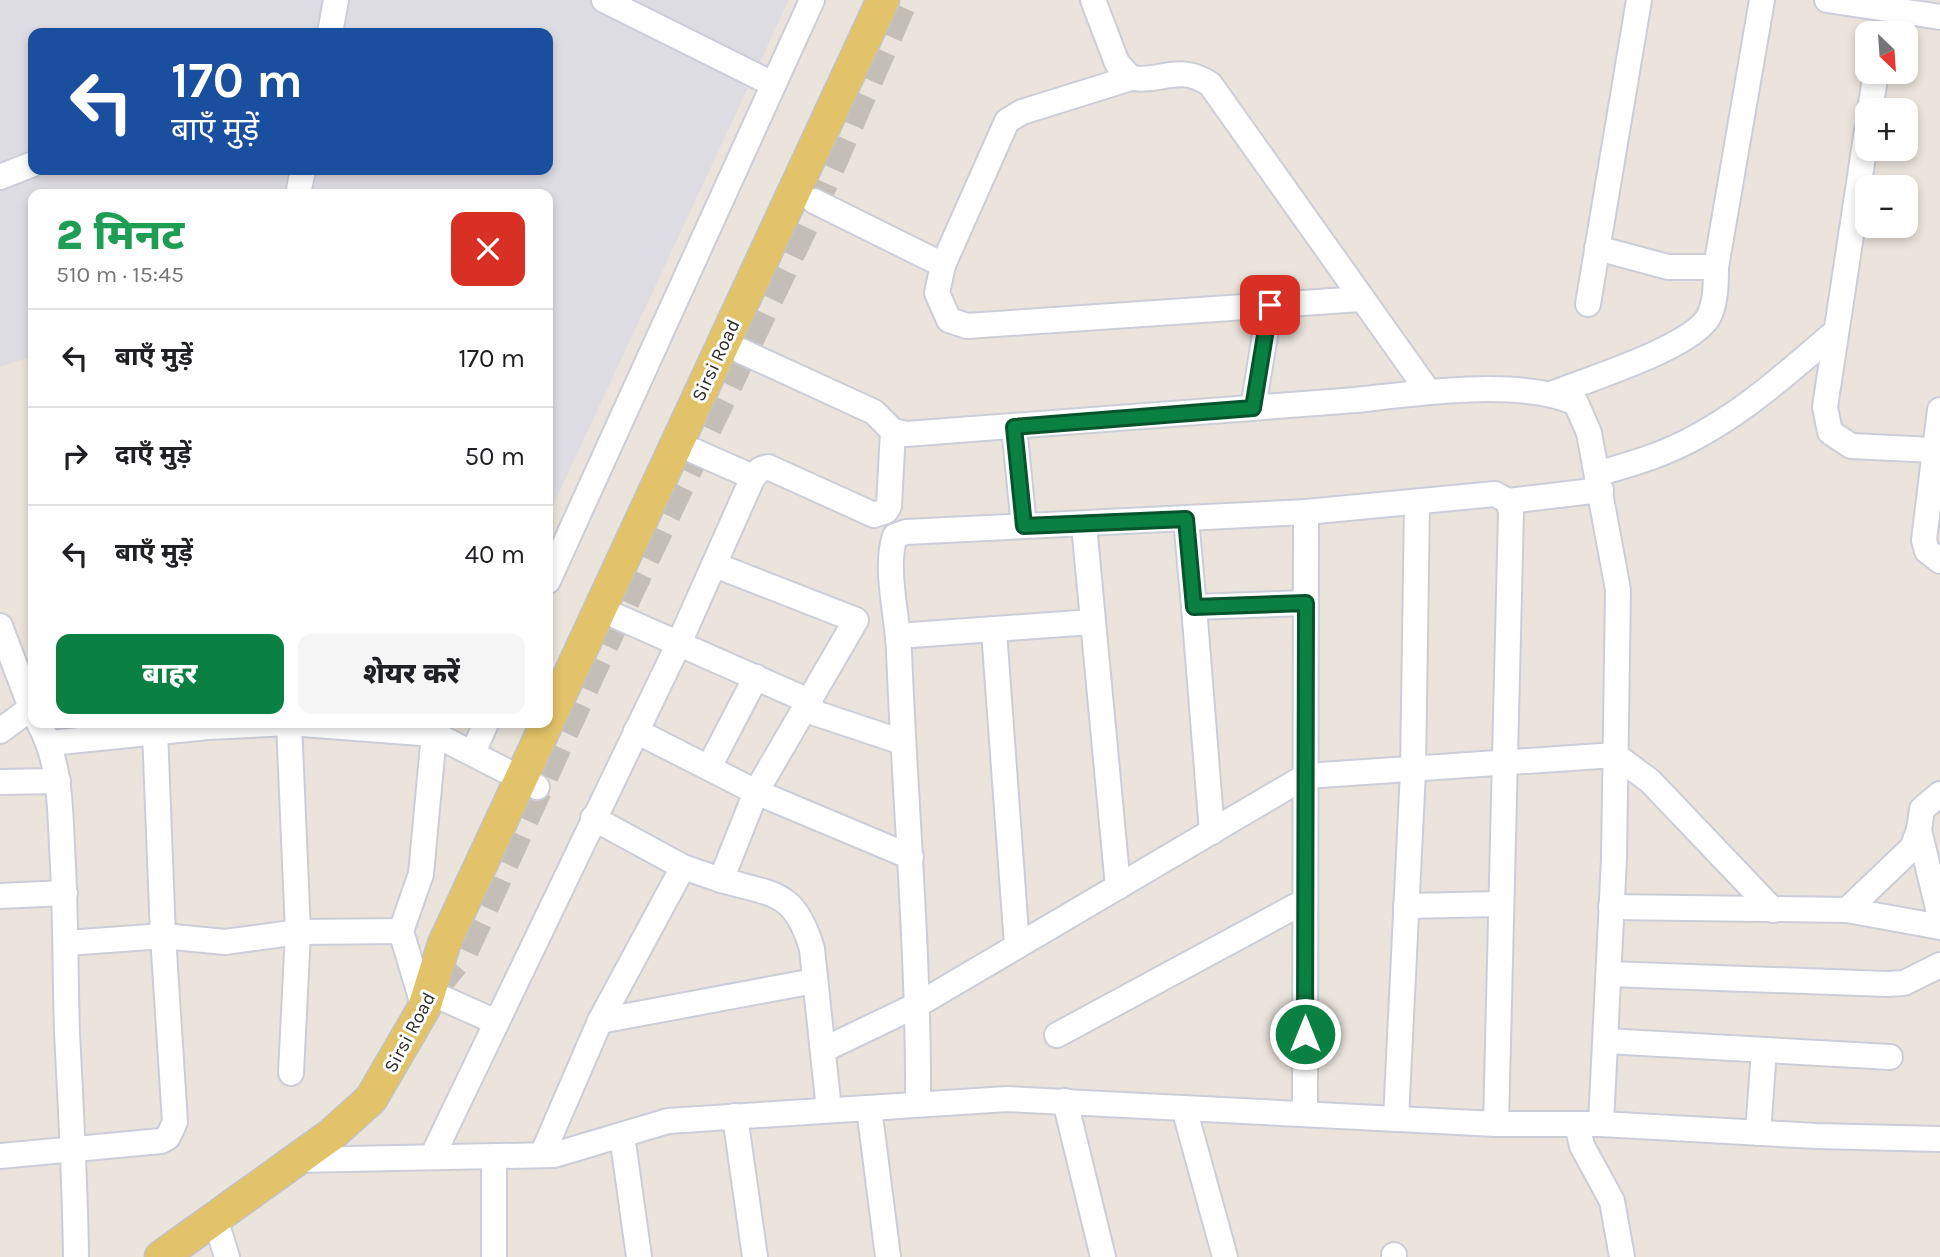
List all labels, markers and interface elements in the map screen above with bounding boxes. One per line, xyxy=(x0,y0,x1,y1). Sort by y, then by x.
north arrow xyxy=(1855,21,1918,84)
map controls xyxy=(1855,21,1918,238)
text: 170 m xyxy=(171,52,303,109)
icon: left xyxy=(56,56,147,147)
button: + xyxy=(1855,98,1918,161)
text: बाएँ मुड़ें xyxy=(171,111,259,148)
button: − xyxy=(1855,175,1918,238)
text: 2 मिनट xyxy=(56,210,184,260)
button: close xyxy=(451,212,525,286)
text: 510 m · 15:45 xyxy=(56,261,184,288)
pin xyxy=(1240,275,1300,335)
icon: arrive xyxy=(1251,286,1289,324)
street label: Sirsi Road xyxy=(687,316,744,405)
icon: left xyxy=(56,339,94,377)
text: बाएँ मुड़ें xyxy=(115,341,193,372)
text: 170 m xyxy=(458,343,525,374)
icon: right xyxy=(56,437,94,475)
text: दाएँ मुड़ें xyxy=(115,439,191,470)
text: 50 m xyxy=(464,441,525,472)
icon: left xyxy=(56,535,94,573)
text: बाएँ मुड़ें xyxy=(115,537,193,568)
text: 40 m xyxy=(465,539,525,570)
button: बाहर xyxy=(56,634,284,714)
button: शेयर करें xyxy=(298,634,525,714)
street label: Sirsi Road xyxy=(380,988,440,1076)
position arrow xyxy=(1268,997,1342,1071)

